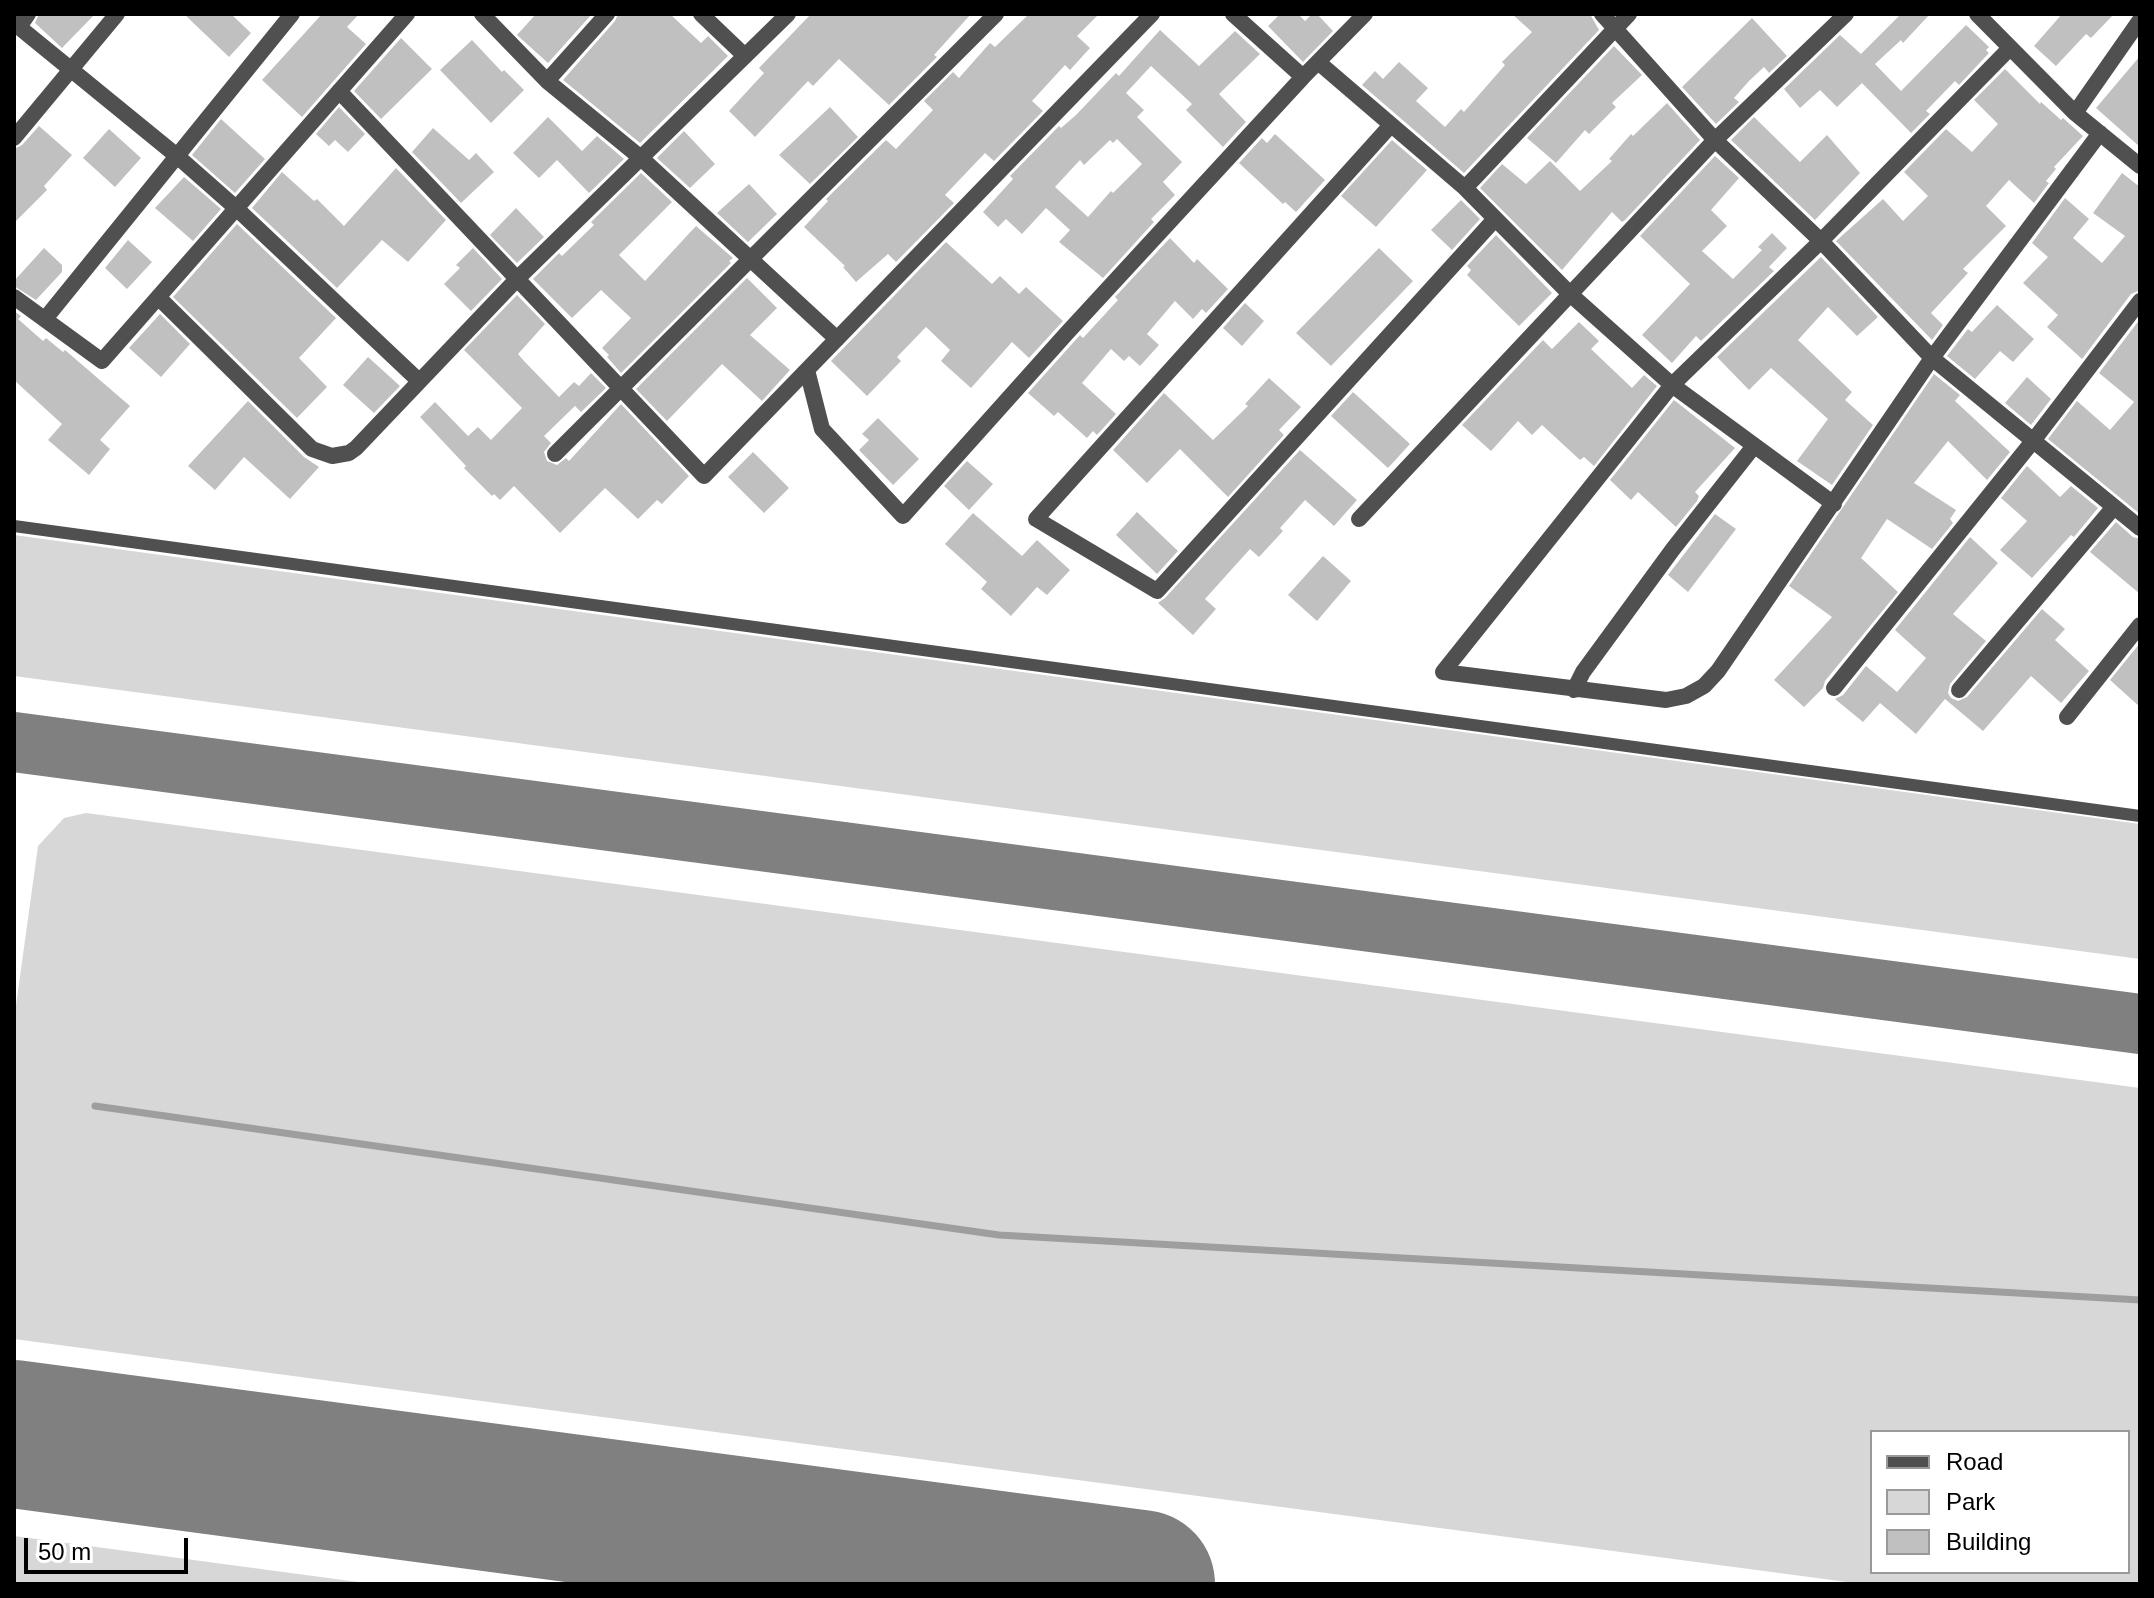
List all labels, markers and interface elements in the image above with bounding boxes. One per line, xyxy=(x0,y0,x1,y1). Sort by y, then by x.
legend xyxy=(1870,1430,2130,1574)
text: Road xyxy=(1946,1448,2003,1475)
text: Park xyxy=(1946,1488,1995,1515)
scale bar xyxy=(28,1522,192,1572)
text: Building xyxy=(1946,1528,2031,1555)
text: 50 m xyxy=(38,1538,91,1565)

